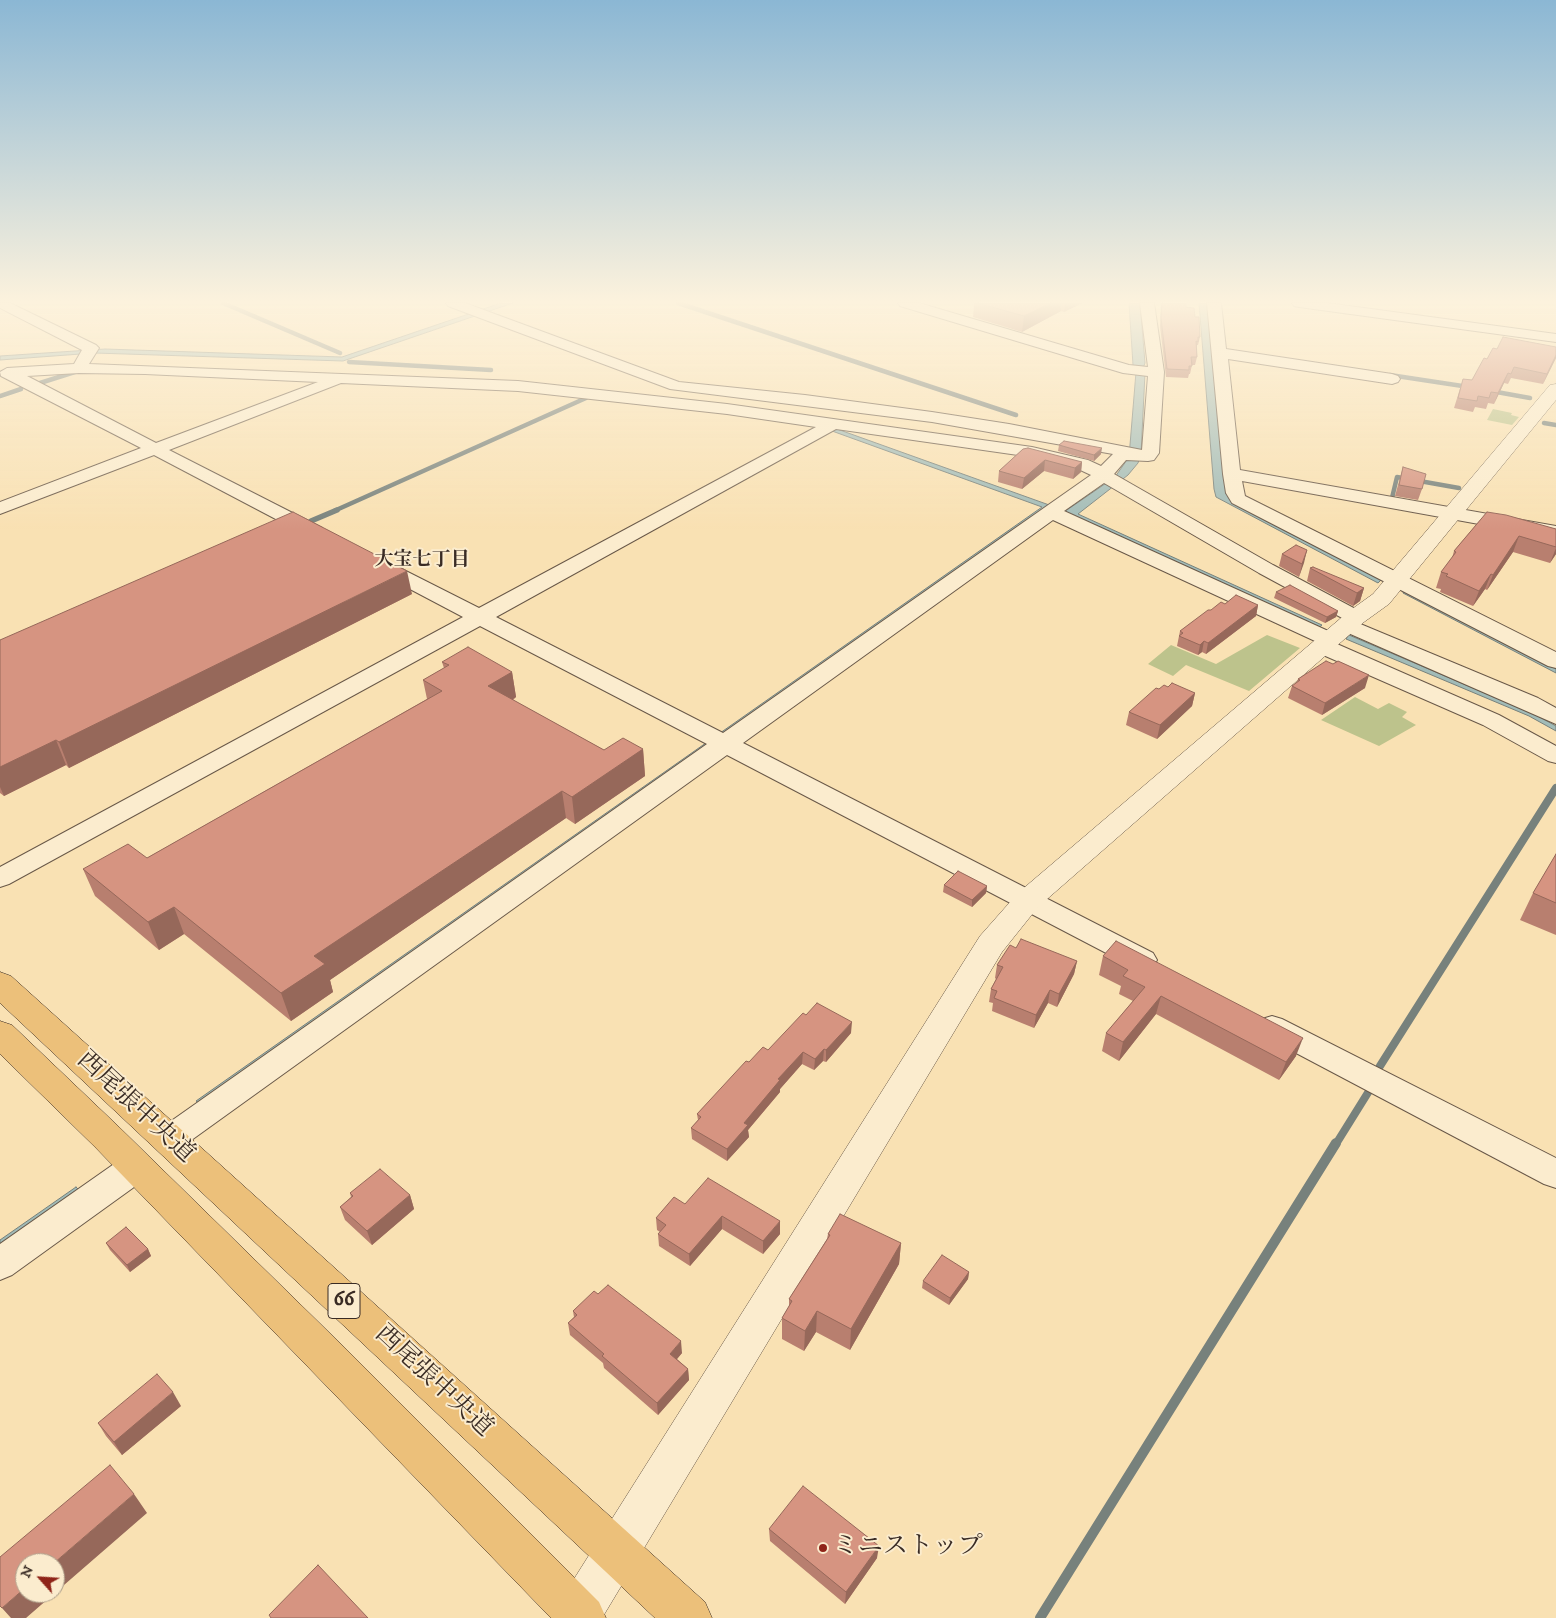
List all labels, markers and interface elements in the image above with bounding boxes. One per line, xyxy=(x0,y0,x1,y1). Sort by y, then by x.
district label: 大宝七丁目 xyxy=(375,550,469,572)
street label: 西尾張中央道 xyxy=(70,1046,200,1170)
road number: 66 xyxy=(328,1284,360,1318)
street label: 西尾張中央道 xyxy=(368,1320,498,1444)
place label: ミニストップ xyxy=(833,1533,983,1563)
marker: ミニストップ xyxy=(817,1542,829,1554)
north arrow xyxy=(15,1553,65,1603)
text: N xyxy=(17,1563,38,1581)

